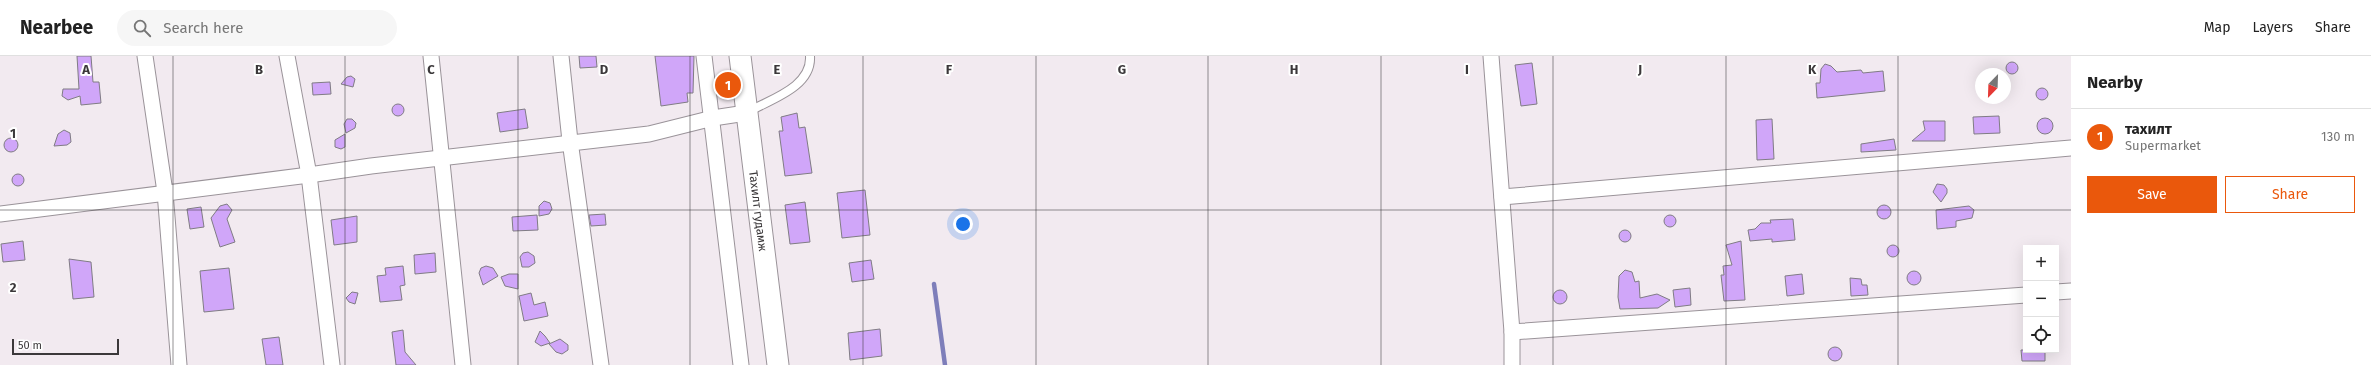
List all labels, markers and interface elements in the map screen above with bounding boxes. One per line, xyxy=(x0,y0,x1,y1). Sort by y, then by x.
search box xyxy=(117,10,397,46)
text: Nearbee xyxy=(20,16,93,39)
icon: search xyxy=(131,17,153,39)
text: Search here xyxy=(163,19,243,37)
text: Map xyxy=(2204,19,2230,36)
text: Layers xyxy=(2252,19,2293,36)
text: Share xyxy=(2315,19,2351,36)
text: A xyxy=(81,62,90,77)
text: B xyxy=(255,62,263,77)
text: C xyxy=(427,62,435,77)
text: D xyxy=(600,62,609,77)
text: E xyxy=(774,62,781,77)
text: F xyxy=(946,62,953,77)
text: G xyxy=(1118,62,1126,77)
text: H xyxy=(1290,62,1298,77)
text: I xyxy=(1465,62,1469,77)
text: J xyxy=(1637,62,1642,77)
text: K xyxy=(1808,62,1817,77)
north arrow xyxy=(1975,68,2011,104)
pin: 1 xyxy=(715,70,741,100)
text: Nearby xyxy=(2087,72,2142,93)
text: тахилт xyxy=(2125,120,2172,138)
text: 1 xyxy=(10,126,16,141)
text: 1 xyxy=(2097,129,2103,144)
text: 130 m xyxy=(2321,129,2355,144)
text: Supermarket xyxy=(2125,138,2201,153)
street label: Тахилт гудамж xyxy=(746,170,770,253)
button: Save xyxy=(2087,176,2217,213)
button: Share xyxy=(2225,176,2355,213)
your location xyxy=(953,214,973,234)
map controls xyxy=(2023,245,2059,353)
button: + xyxy=(2023,245,2059,281)
text: 2 xyxy=(10,280,17,295)
button: − xyxy=(2023,281,2059,317)
button: locate xyxy=(2023,317,2059,353)
scale bar xyxy=(12,337,119,356)
text: 50 m xyxy=(18,339,42,352)

